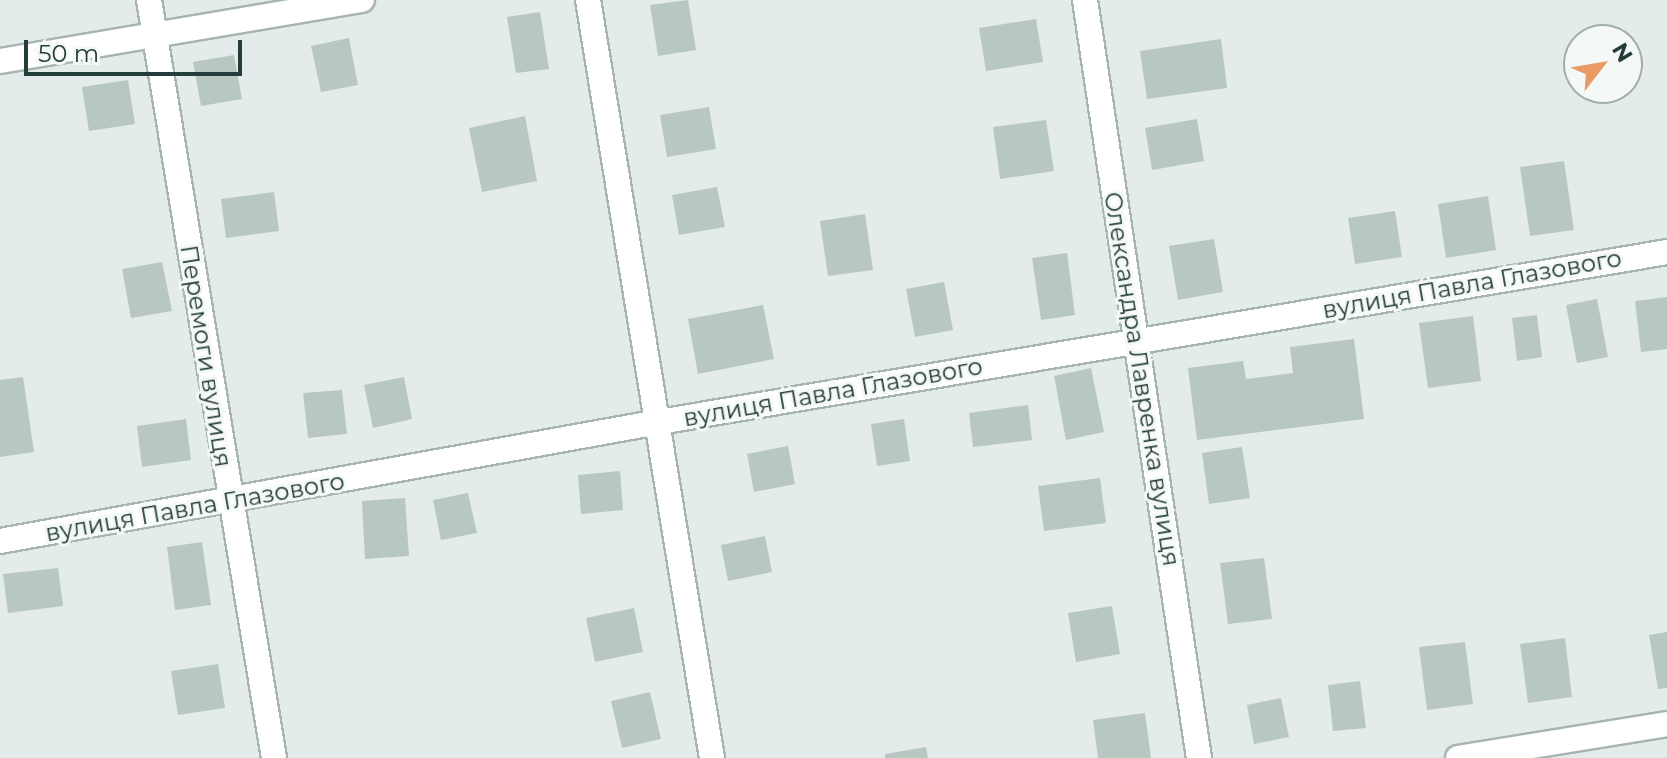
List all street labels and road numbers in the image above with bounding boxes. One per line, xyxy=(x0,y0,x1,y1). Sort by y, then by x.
street label: Олександра Лавренка вулиця xyxy=(1098,190,1186,568)
street label: Перемоги вулиця xyxy=(174,243,238,469)
street label: вулиця Павла Глазового xyxy=(1320,243,1624,325)
street label: вулиця Павла Глазового xyxy=(681,351,985,433)
street label: вулиця Павла Глазового xyxy=(43,466,347,548)

